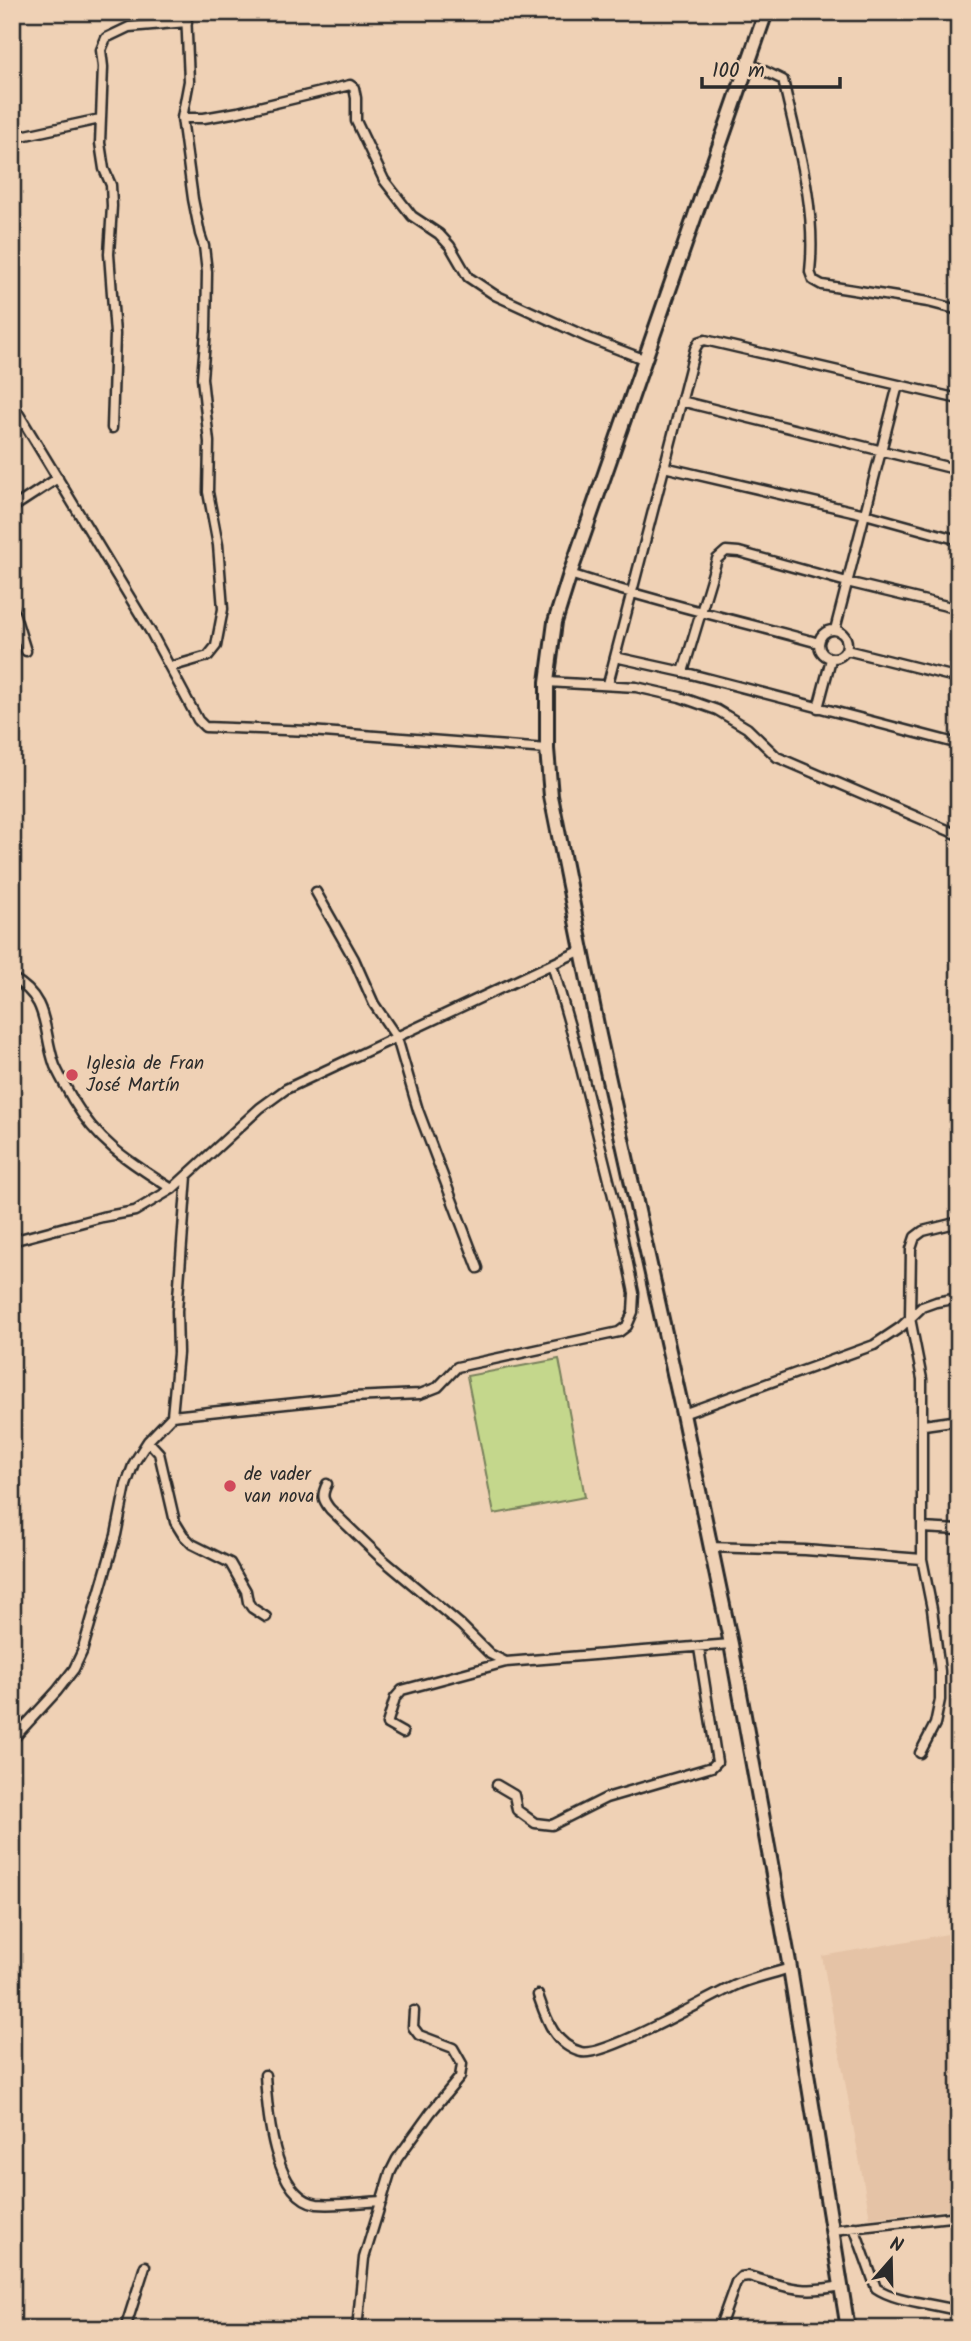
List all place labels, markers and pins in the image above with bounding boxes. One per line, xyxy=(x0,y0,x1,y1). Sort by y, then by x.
place label: Iglesia de Fran José Martín xyxy=(86,1049,204,1101)
marker: Iglesia de Fran José Martín xyxy=(64,1067,80,1083)
place label: de vader van nova xyxy=(244,1460,314,1512)
marker: de vader van nova xyxy=(222,1478,238,1494)

